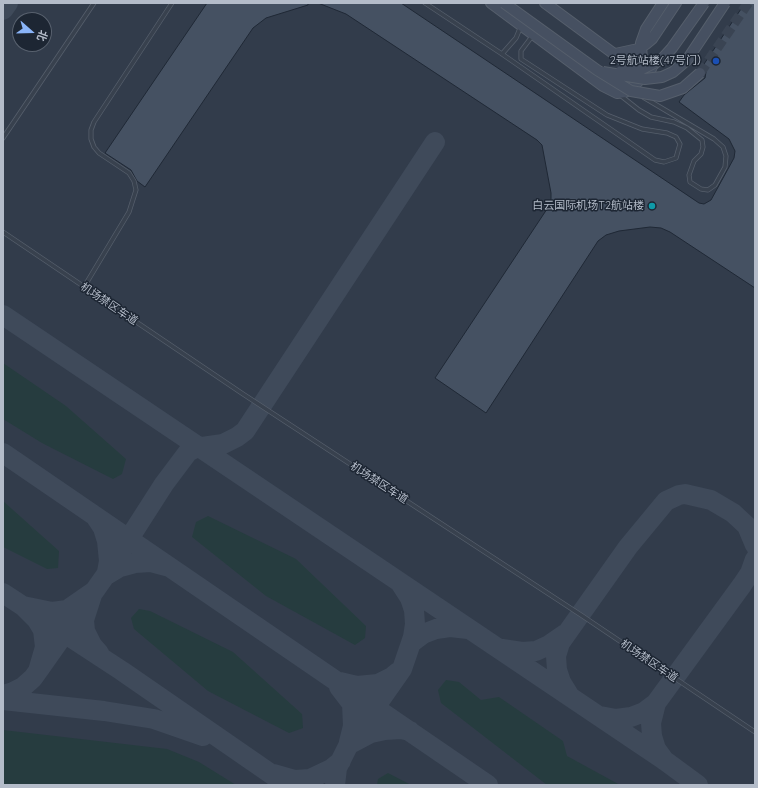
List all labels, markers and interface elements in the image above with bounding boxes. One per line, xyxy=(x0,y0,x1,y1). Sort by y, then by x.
north arrow xyxy=(12,12,52,52)
text: 北 xyxy=(34,28,51,43)
place label: 2号航站楼(47号门） xyxy=(610,54,708,68)
marker: 2号航站楼(47号门） xyxy=(711,56,721,66)
place label: 白云国际机场T2航站楼 xyxy=(532,199,644,213)
marker: 白云国际机场T2航站楼 xyxy=(647,201,657,211)
street label: 机场禁区车道 xyxy=(78,280,140,328)
street label: 机场禁区车道 xyxy=(348,459,410,507)
street label: 机场禁区车道 xyxy=(618,637,680,685)

